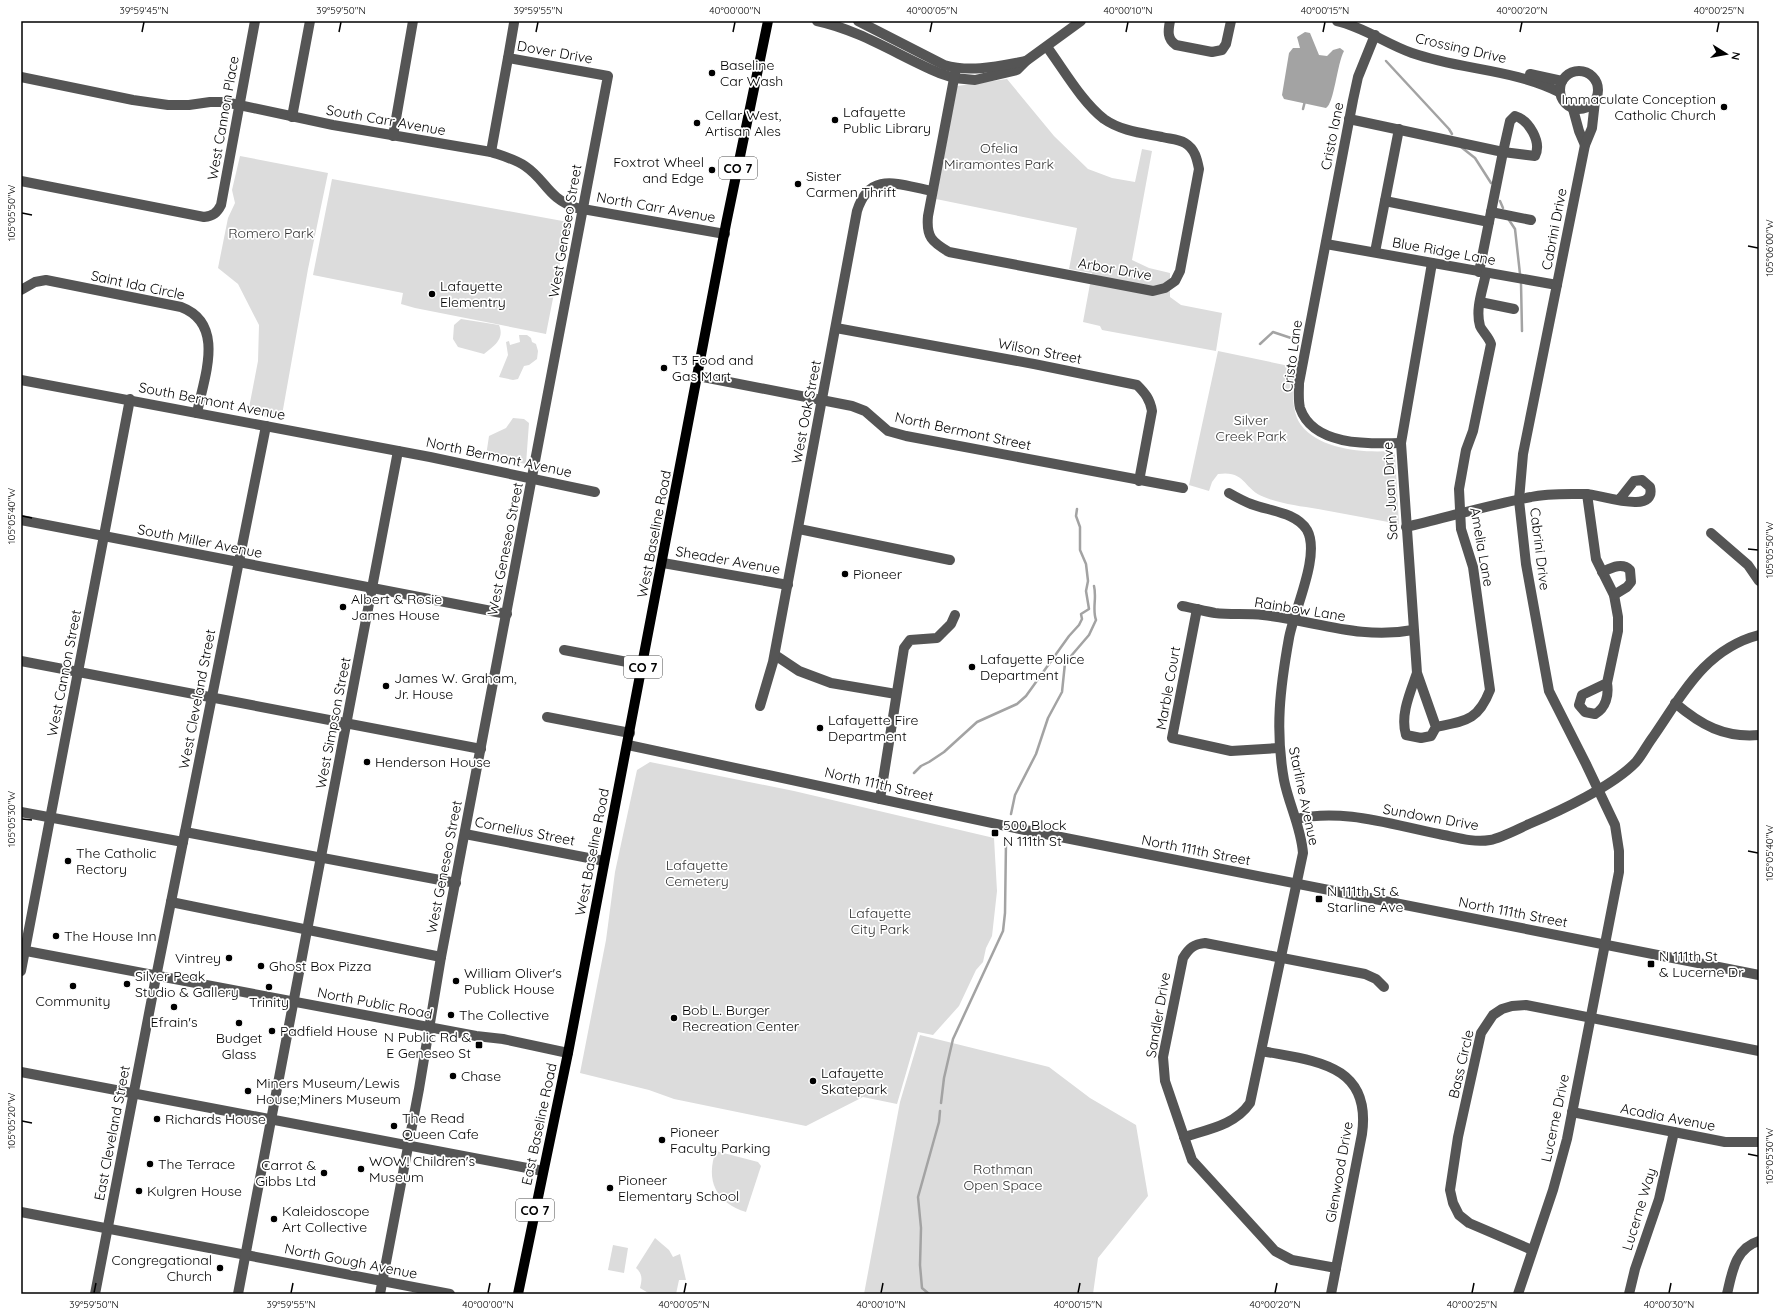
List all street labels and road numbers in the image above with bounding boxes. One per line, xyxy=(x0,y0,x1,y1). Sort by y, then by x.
street label: Crossing Drive xyxy=(1414,29,1508,67)
street label: Dover Drive xyxy=(516,36,594,68)
street label: West Cannon Place xyxy=(203,54,243,181)
street label: Cristo lane xyxy=(1317,100,1347,171)
street label: South Carr Avenue xyxy=(325,101,447,139)
road number: CO 7 xyxy=(719,157,757,179)
street label: West Geneseo Street xyxy=(544,163,586,299)
street label: Cabrini Drive xyxy=(1537,186,1571,272)
street label: North Carr Avenue xyxy=(595,188,717,226)
street label: Blue Ridge Lane xyxy=(1391,233,1497,269)
street label: Arbor Drive xyxy=(1077,254,1153,284)
street label: Saint Ida Circle xyxy=(89,266,187,304)
street label: Cristo Lane xyxy=(1278,319,1306,393)
street label: Wilson Street xyxy=(997,334,1084,368)
street label: West Oak Street xyxy=(787,358,825,465)
street label: South Bermont Avenue xyxy=(137,378,287,424)
street label: North Bermont Street xyxy=(893,408,1033,454)
street label: North Bermont Avenue xyxy=(424,433,574,481)
street label: San Juan Drive xyxy=(1378,441,1402,541)
street label: West Baseline Road xyxy=(633,469,675,599)
street label: West Geneseo Street xyxy=(483,481,527,617)
street label: Amelia Lane xyxy=(1466,506,1498,588)
street label: Cabrini Drive xyxy=(1526,507,1554,591)
street label: South Miller Avenue xyxy=(136,520,264,562)
street label: Sheader Avenue xyxy=(674,542,782,578)
street label: Rainbow Lane xyxy=(1253,593,1347,625)
street label: West Cannon Street xyxy=(43,608,85,738)
street label: West Cleveland Street xyxy=(175,627,219,770)
street label: Marble Court xyxy=(1152,645,1184,731)
street label: West Simpson Street xyxy=(311,655,355,790)
road number: CO 7 xyxy=(624,656,662,678)
street label: Starline Avenue xyxy=(1285,745,1323,847)
street label: North 111th Street xyxy=(823,763,935,805)
street label: West Baseline Road xyxy=(571,787,613,917)
street label: West Geneseo Street xyxy=(422,799,466,935)
street label: Sundown Drive xyxy=(1382,800,1480,834)
street label: Cornelius Street xyxy=(473,812,577,850)
street label: North 111th Street xyxy=(1140,831,1252,869)
street label: North 111th Street xyxy=(1457,893,1569,931)
street label: Sandler Drive xyxy=(1142,971,1174,1059)
street label: North Public Road xyxy=(316,983,434,1023)
street label: Bass Circle xyxy=(1444,1028,1478,1100)
street label: East Baseline Road xyxy=(517,1061,561,1187)
street label: East Cleveland Street xyxy=(90,1064,134,1202)
street label: Lucerne Drive xyxy=(1537,1072,1573,1164)
street label: Acadia Avenue xyxy=(1619,1099,1717,1135)
street label: Glenwood Drive xyxy=(1321,1120,1357,1224)
street label: Lucerne Way xyxy=(1618,1165,1660,1253)
road number: CO 7 xyxy=(516,1199,554,1221)
street label: North Gough Avenue xyxy=(283,1239,419,1283)

